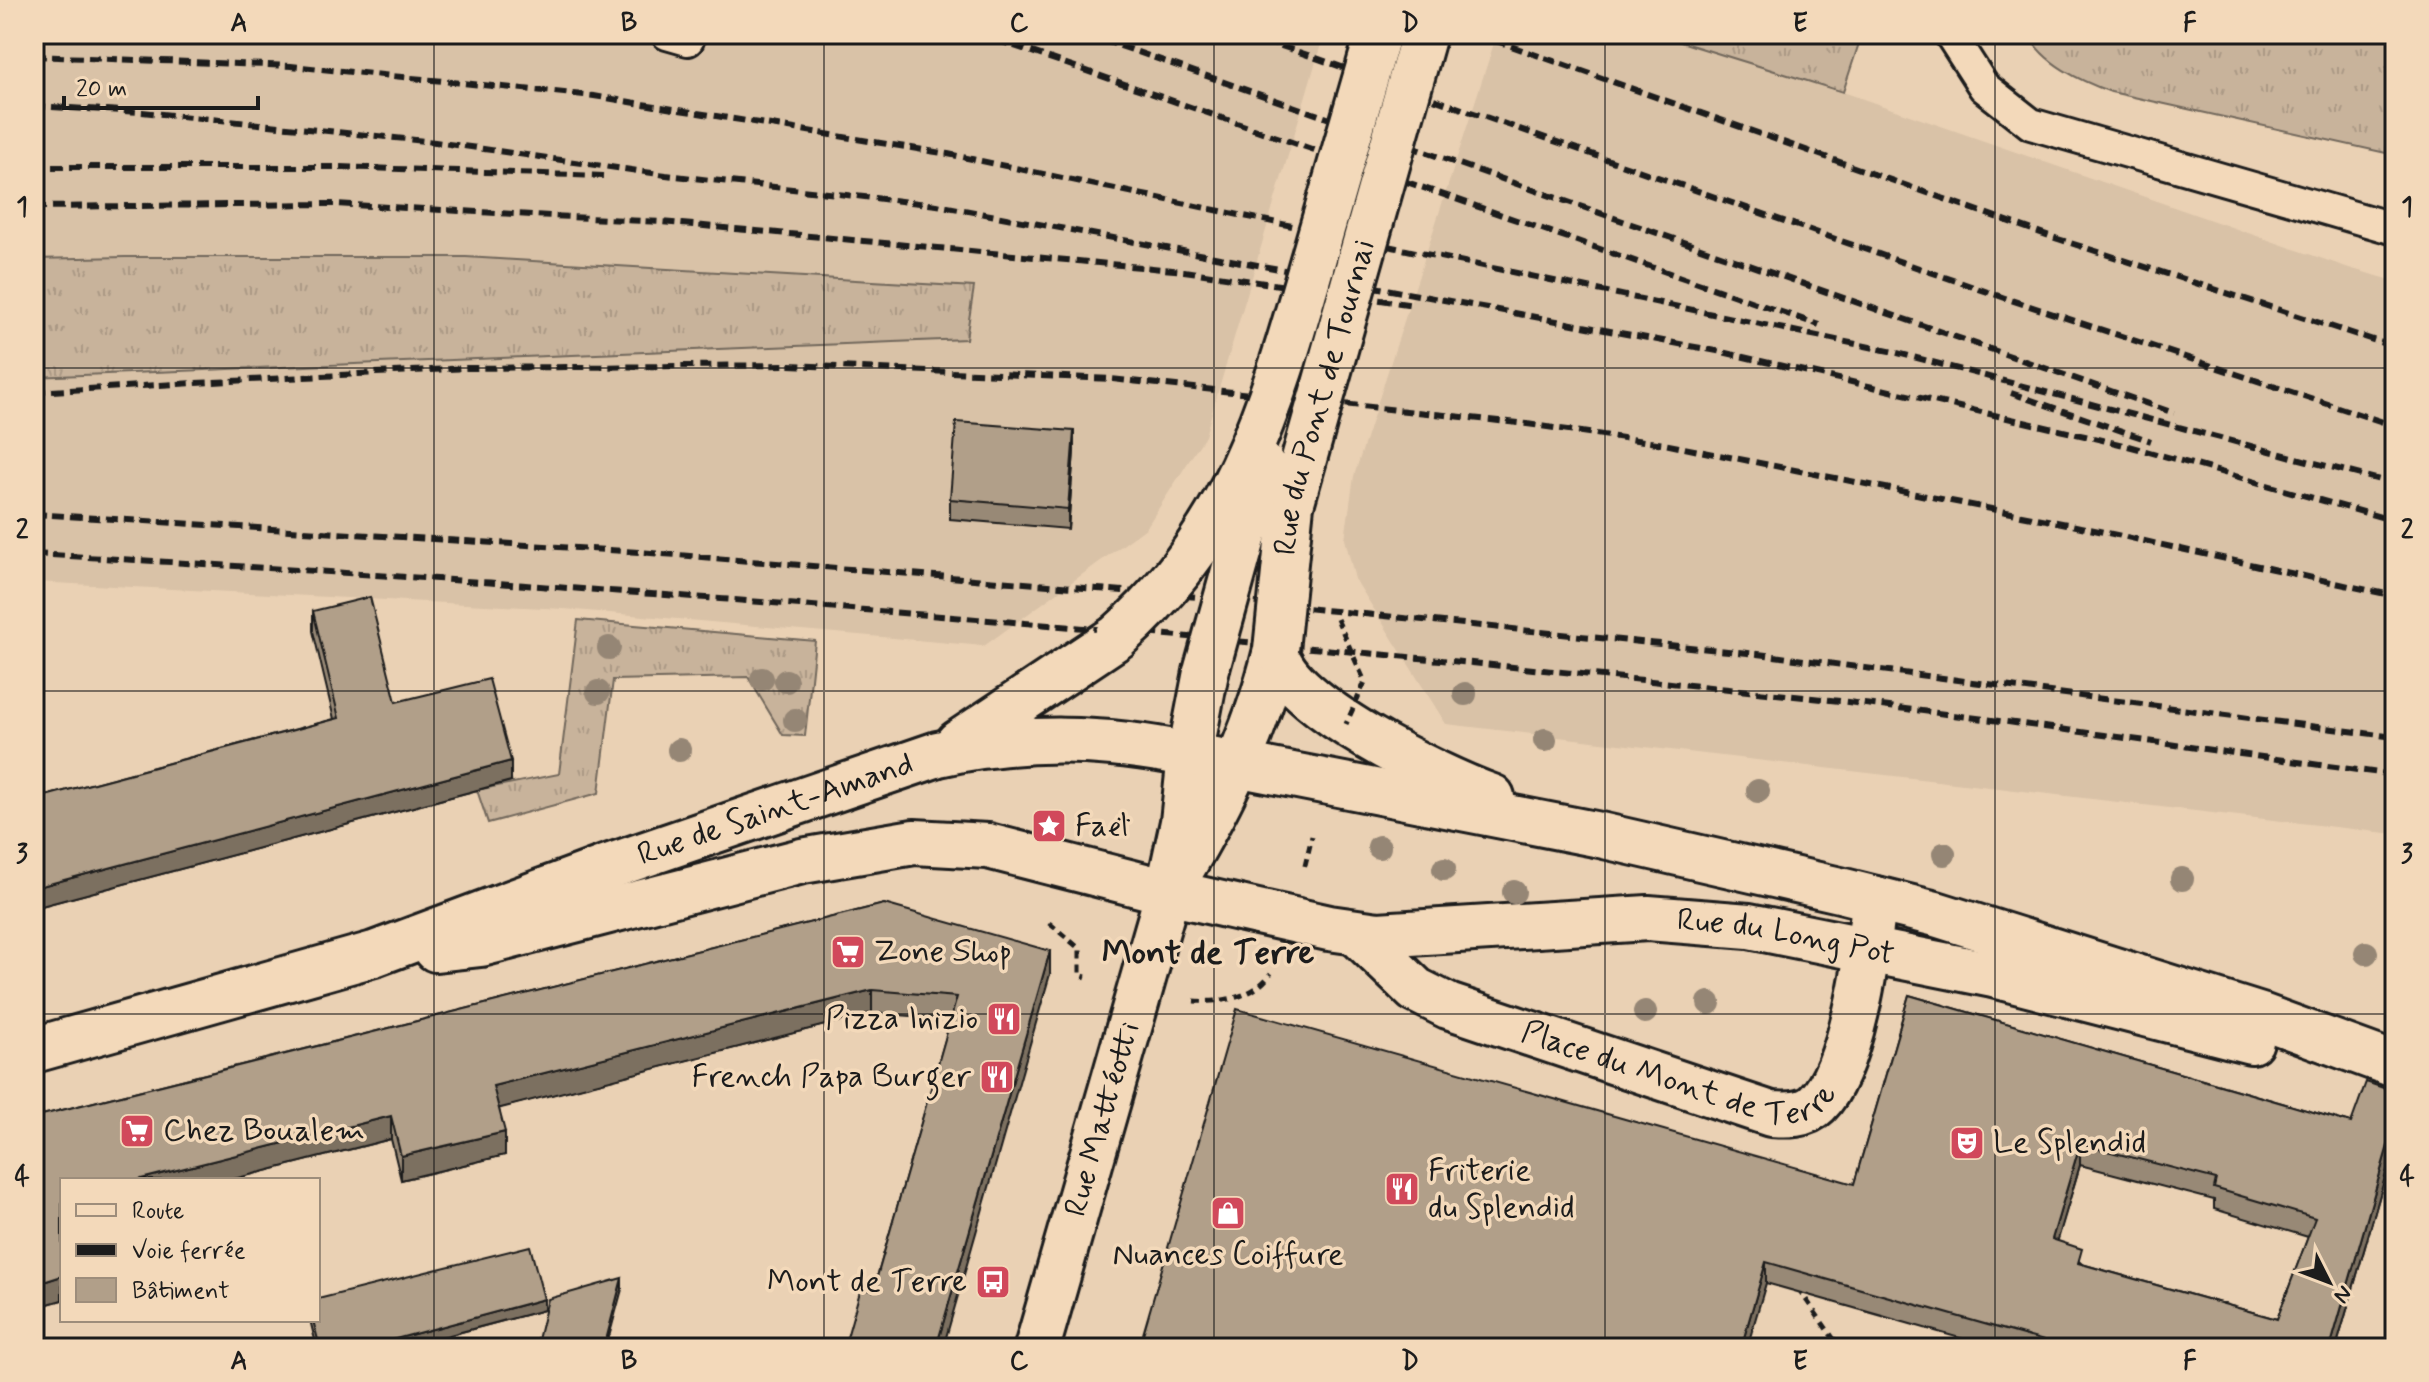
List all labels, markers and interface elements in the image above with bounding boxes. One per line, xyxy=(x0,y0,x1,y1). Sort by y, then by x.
text: A xyxy=(230,7,248,41)
text: B xyxy=(621,7,637,41)
text: C xyxy=(1010,7,1029,41)
text: D xyxy=(1401,7,1419,41)
text: E xyxy=(1792,7,1808,41)
text: F xyxy=(2183,7,2197,41)
scale bar xyxy=(64,60,258,110)
text: 20 m xyxy=(76,74,127,105)
text: 1 xyxy=(16,191,28,225)
text: 1 xyxy=(2401,191,2413,225)
street label: Rue du Pont de Tournai xyxy=(1265,235,1386,557)
text: 2 xyxy=(16,514,29,548)
text: 2 xyxy=(2401,514,2414,548)
street label: Rue de Saint-Amand xyxy=(632,743,919,876)
place label: Faël xyxy=(1075,805,1130,847)
place icon: Faël xyxy=(1030,807,1068,845)
text: 3 xyxy=(16,838,28,872)
text: 3 xyxy=(2401,838,2413,872)
street label: Rue du Long Pot xyxy=(1675,899,1898,976)
place label: Zone Shop xyxy=(874,931,1012,973)
district label: Mont de Terre xyxy=(1102,931,1314,976)
supermarket icon: Zone Shop xyxy=(829,933,867,971)
place label: Pizza Inizio xyxy=(825,998,978,1040)
restaurant icon: Pizza Inizio xyxy=(985,1000,1023,1038)
street label: Place du Mont de Terre xyxy=(1516,1011,1847,1136)
street label: Rue Mattéotti xyxy=(1055,1017,1151,1222)
place label: French Papa Burger xyxy=(691,1056,971,1101)
restaurant icon: French Papa Burger xyxy=(978,1058,1016,1096)
place label: Chez Boualem xyxy=(163,1110,365,1152)
supermarket icon: Chez Boualem xyxy=(118,1112,156,1150)
place label: Le Splendid xyxy=(1993,1122,2146,1164)
theatre icon: Le Splendid xyxy=(1948,1124,1986,1162)
place label: Friterie du Splendid xyxy=(1428,1150,1575,1229)
text: 4 xyxy=(14,1161,30,1195)
text: 4 xyxy=(2399,1161,2415,1195)
restaurant icon: Friterie du Splendid xyxy=(1383,1170,1421,1208)
legend xyxy=(60,1178,320,1322)
shop icon: Nuances Coiffure xyxy=(1209,1194,1247,1232)
text: Route xyxy=(132,1196,184,1227)
place label: Nuances Coiffure xyxy=(1112,1234,1344,1276)
text: Voie ferrée xyxy=(132,1236,246,1267)
north arrow xyxy=(2289,1242,2369,1322)
place label: Mont de Terre xyxy=(767,1261,967,1303)
bus stop icon: Mont de Terre xyxy=(974,1263,1012,1301)
text: Bâtiment xyxy=(132,1276,230,1307)
text: N xyxy=(2327,1279,2358,1309)
text: A xyxy=(230,1345,248,1379)
text: B xyxy=(621,1345,637,1379)
text: C xyxy=(1010,1345,1029,1379)
text: D xyxy=(1401,1345,1419,1379)
text: E xyxy=(1792,1345,1808,1379)
text: F xyxy=(2183,1345,2197,1379)

